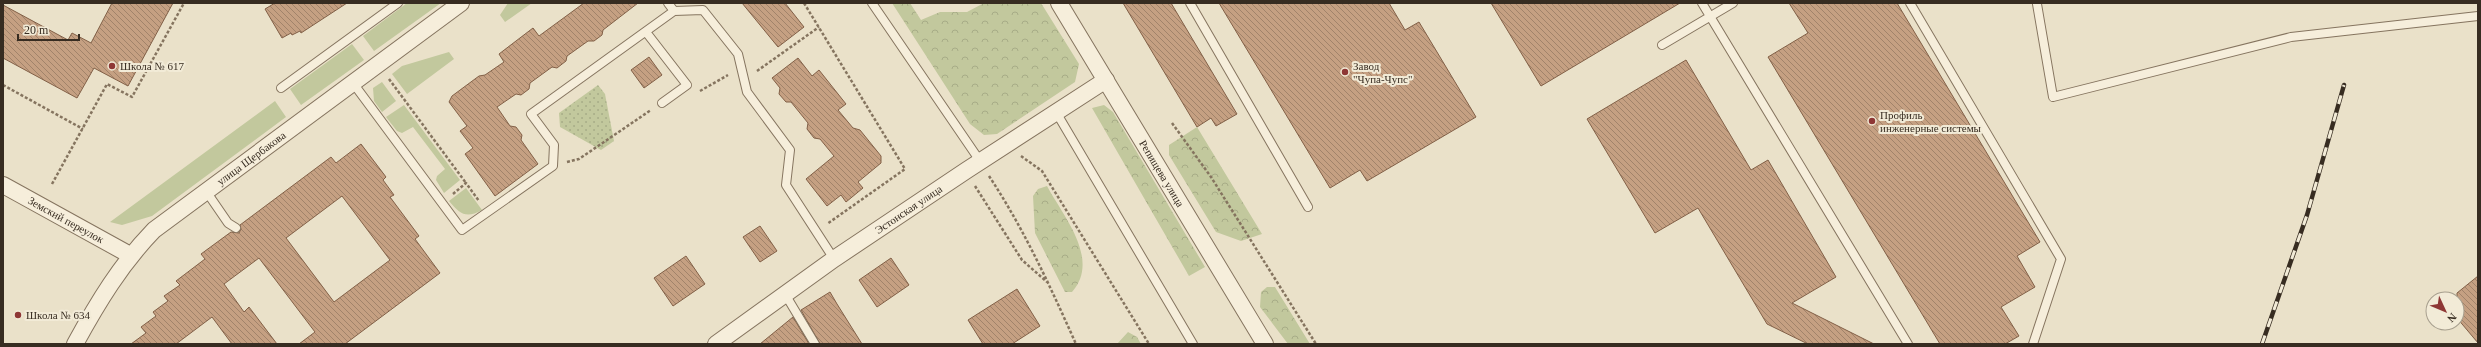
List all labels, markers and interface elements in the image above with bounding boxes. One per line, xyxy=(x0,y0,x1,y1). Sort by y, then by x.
scale bar xyxy=(18,16,79,42)
text: 20 m xyxy=(24,23,49,37)
place label: Школа № 617 xyxy=(120,60,185,72)
place label: Завод "Чупа-Чупс" xyxy=(1353,60,1412,85)
marker: Школа № 617 xyxy=(107,61,117,71)
marker: Завод "Чупа-Чупс" xyxy=(1340,67,1350,77)
place label: Профиль инженерные системы xyxy=(1880,109,1982,134)
marker: Профиль инженерные системы xyxy=(1867,116,1877,126)
street label: улица Щербакова xyxy=(215,129,288,187)
street label: Репищева улица xyxy=(1137,138,1187,209)
street label: Эстонская улица xyxy=(873,182,944,236)
street label: Земский переулок xyxy=(26,194,106,246)
north arrow xyxy=(2425,291,2465,331)
place label: Школа № 634 xyxy=(26,309,91,321)
marker: Школа № 634 xyxy=(13,310,23,320)
text: N xyxy=(2445,311,2459,325)

